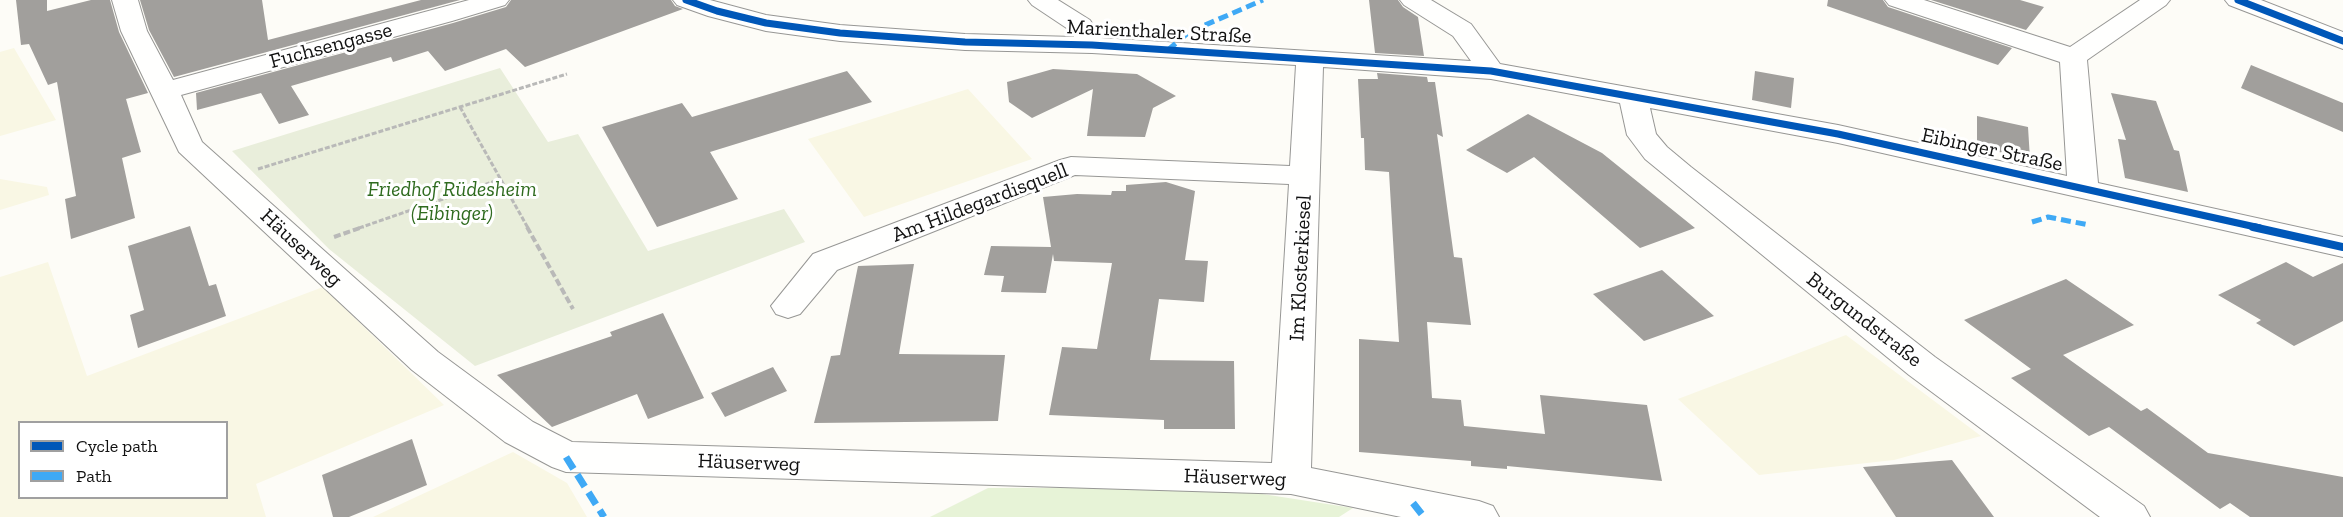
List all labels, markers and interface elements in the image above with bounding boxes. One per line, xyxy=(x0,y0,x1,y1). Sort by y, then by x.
street label: Marienthaler Straße xyxy=(1066,15,1252,49)
street label: Fuchsengasse xyxy=(267,18,395,74)
street label: Eibinger Straße xyxy=(1919,123,2065,177)
street label: Am Hildegardisquell xyxy=(889,158,1071,248)
park label: Friedhof Rüdesheim (Eibinger) xyxy=(367,177,537,227)
street label: Im Klosterkiesel xyxy=(1285,194,1317,342)
street label: Häuserweg xyxy=(255,204,347,292)
street label: Burgundstraße xyxy=(1801,267,1927,373)
legend xyxy=(18,421,228,499)
text: Cycle path xyxy=(76,435,158,457)
street label: Häuserweg xyxy=(697,449,801,477)
street label: Häuserweg xyxy=(1183,464,1287,492)
text: Path xyxy=(76,465,112,487)

